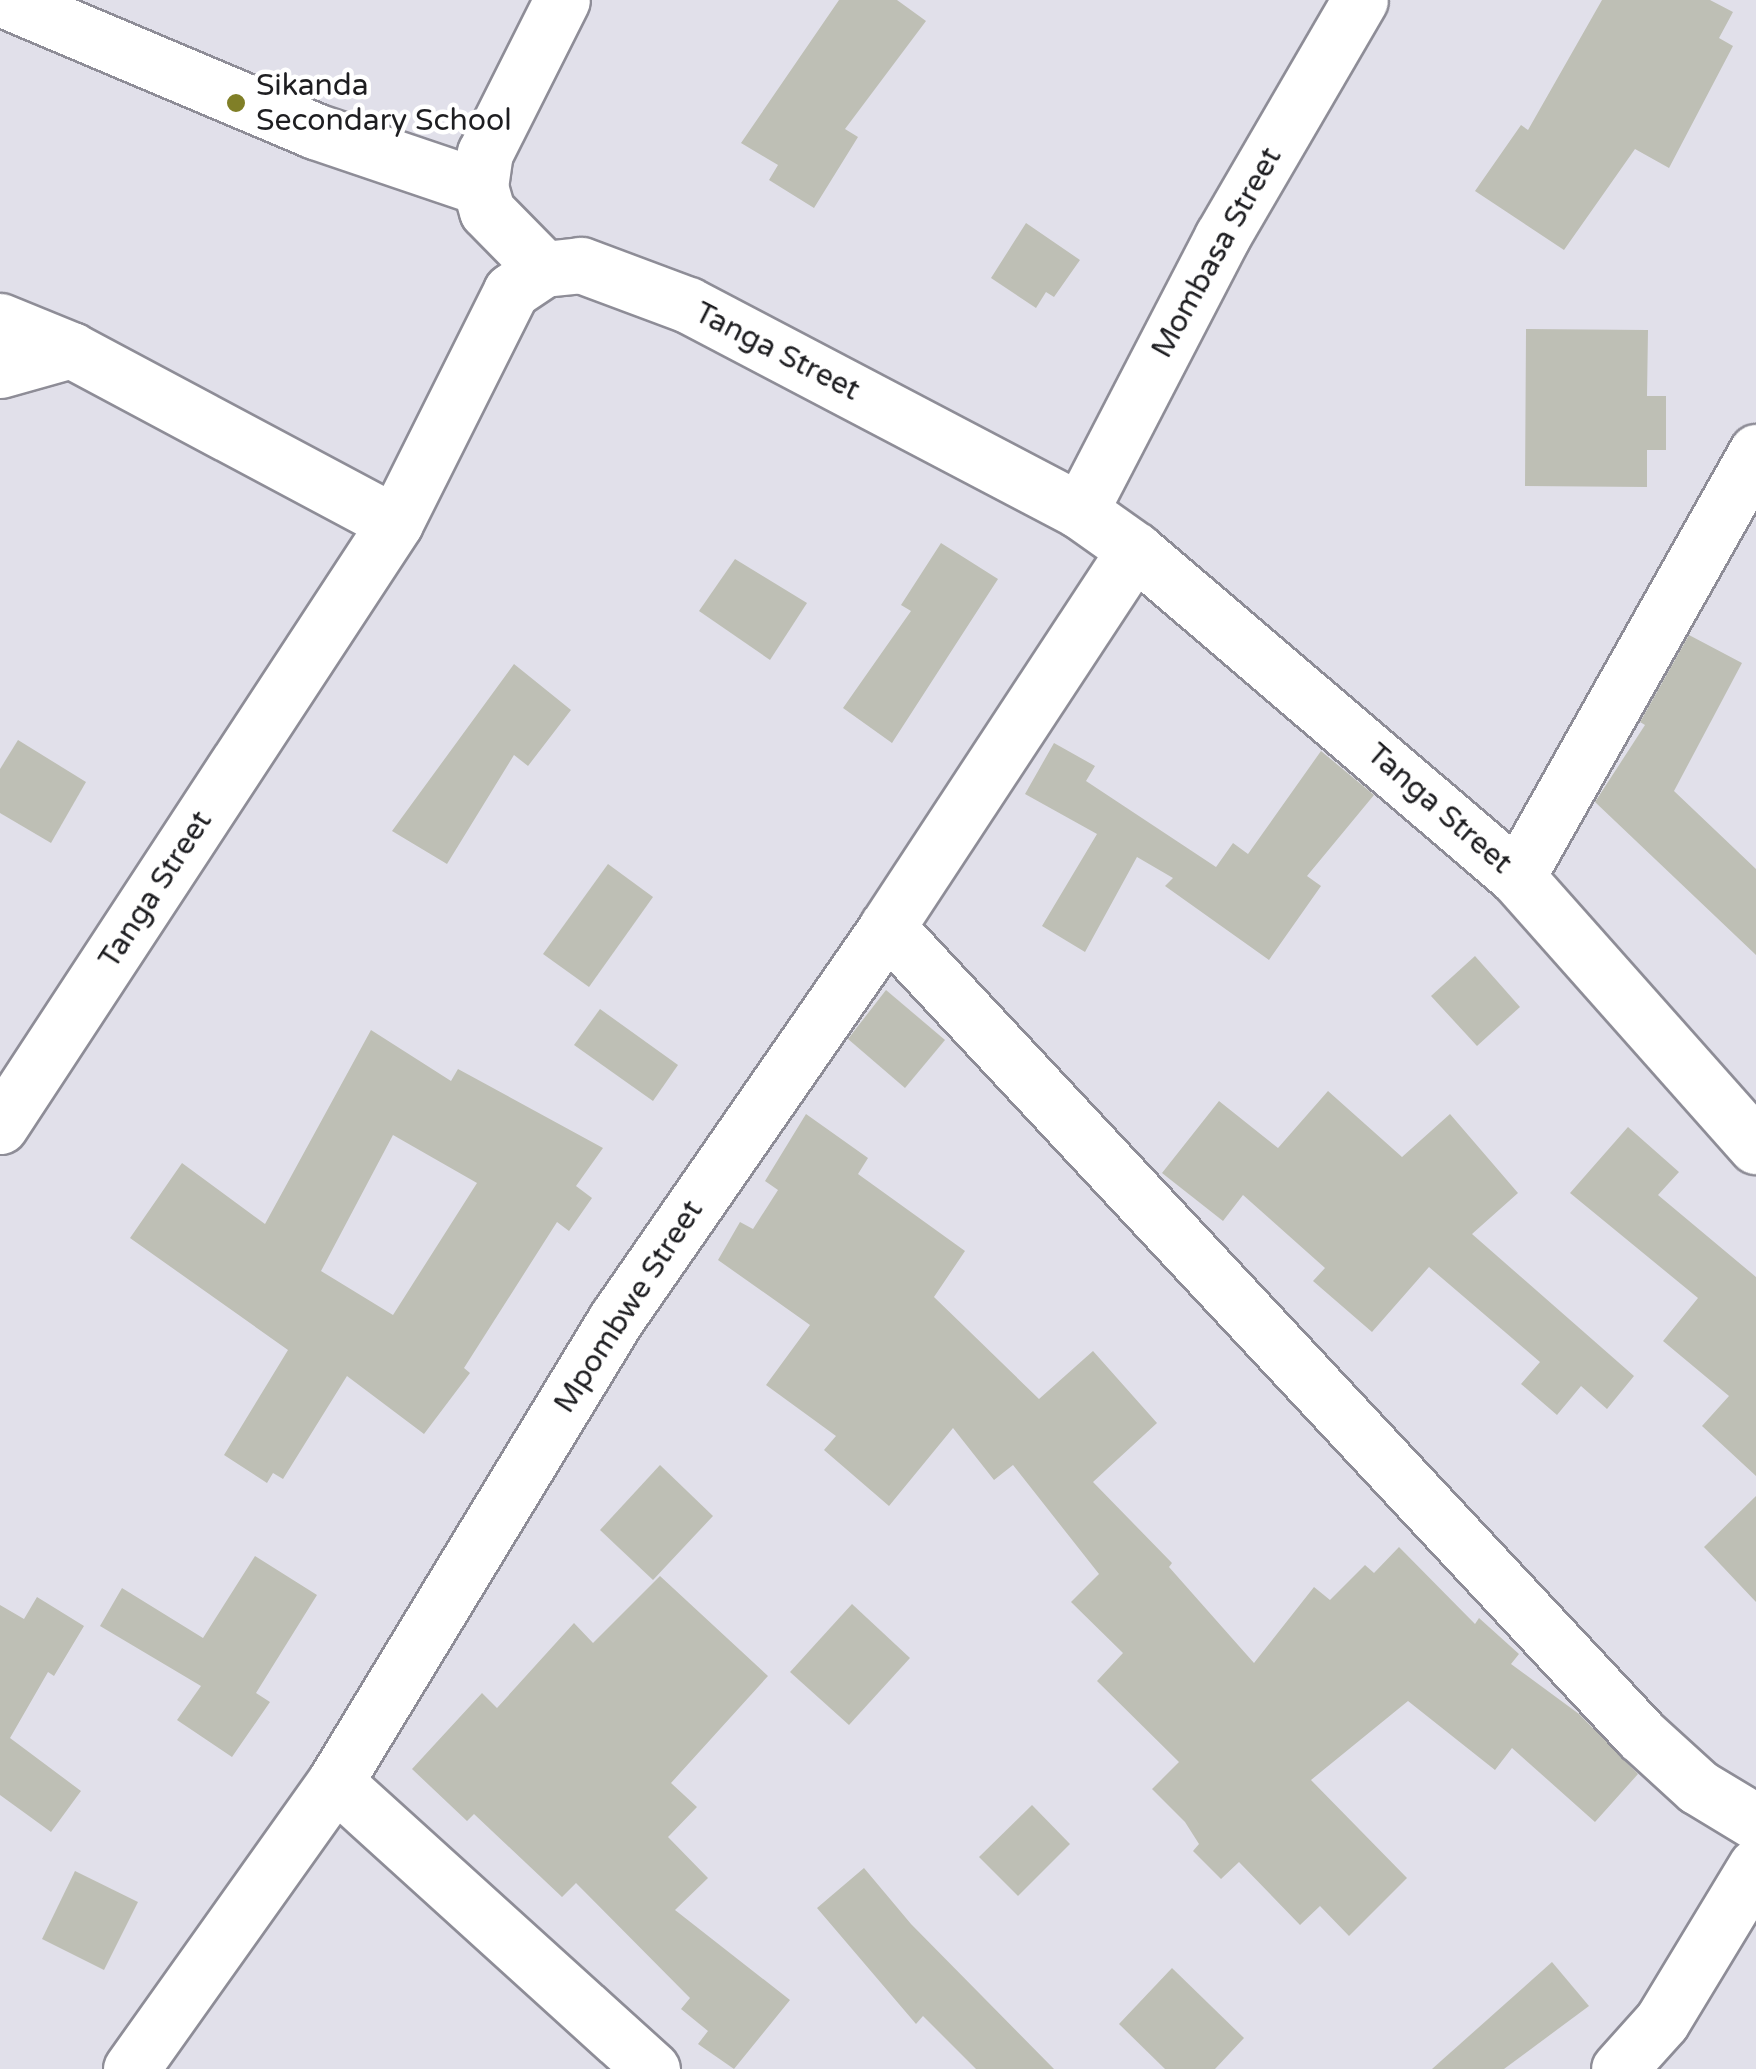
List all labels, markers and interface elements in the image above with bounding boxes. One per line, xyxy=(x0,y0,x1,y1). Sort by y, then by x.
place label: Sikanda Secondary School xyxy=(256,68,512,138)
marker: Sikanda Secondary School xyxy=(225,92,247,114)
street label: Mombasa Street xyxy=(1144,142,1290,364)
street label: Tanga Street xyxy=(688,295,866,409)
street label: Tanga Street xyxy=(1359,736,1519,882)
street label: Tanga Street xyxy=(92,805,220,975)
street label: Mpombwe Street xyxy=(547,1194,711,1420)

